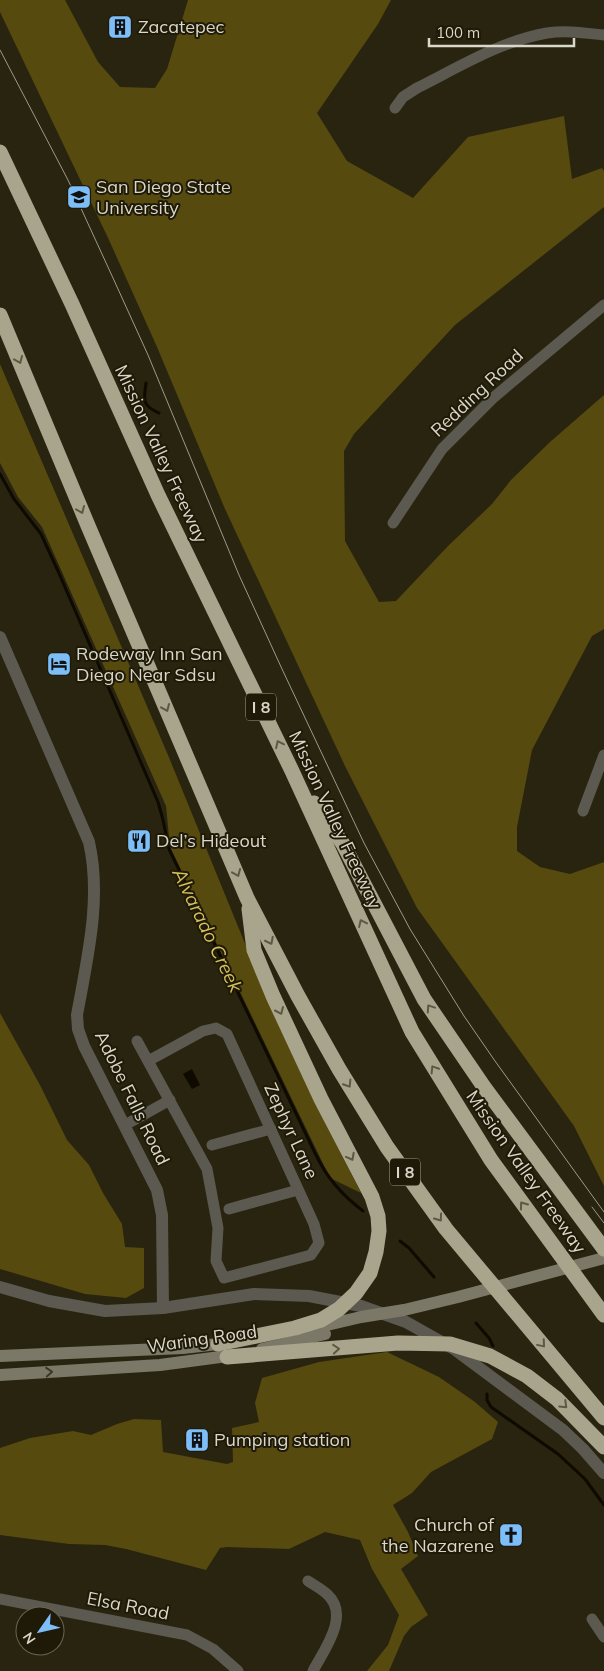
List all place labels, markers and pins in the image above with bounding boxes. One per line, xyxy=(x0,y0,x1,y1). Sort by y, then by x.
building icon: Zacatepec xyxy=(107,14,133,40)
place label: Zacatepec xyxy=(138,15,225,38)
place label: San Diego State University xyxy=(96,175,231,219)
school or university icon: San Diego State University xyxy=(66,184,92,210)
place label: Rodeway Inn San Diego Near Sdsu xyxy=(76,642,222,686)
hotel icon: Rodeway Inn San Diego Near Sdsu xyxy=(46,651,72,677)
restaurant icon: Del’s Hideout xyxy=(126,828,152,854)
place label: Del’s Hideout xyxy=(156,829,266,852)
building icon: Pumping station xyxy=(184,1427,210,1453)
place label: Pumping station xyxy=(214,1428,350,1451)
place label: Church of the Nazarene xyxy=(382,1513,495,1557)
church icon: Church of the Nazarene xyxy=(498,1522,524,1548)

